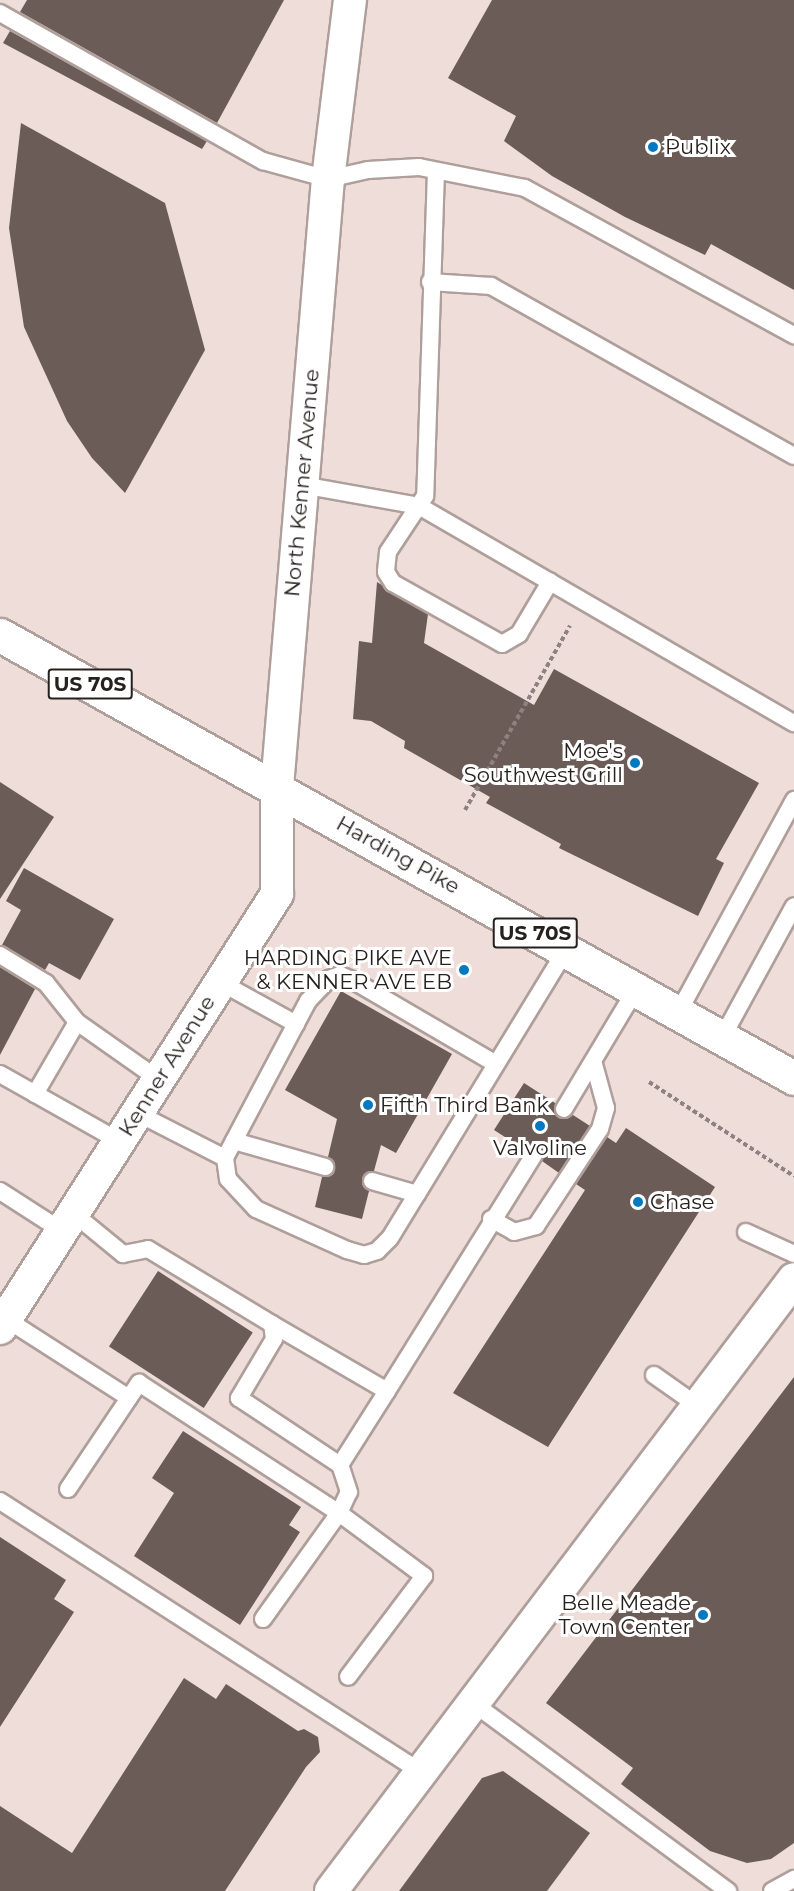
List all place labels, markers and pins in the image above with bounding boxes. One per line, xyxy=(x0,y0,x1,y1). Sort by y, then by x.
place label: Publix xyxy=(665,134,731,160)
marker: Publix xyxy=(646,140,660,154)
place label: Moe's Southwest Grill xyxy=(464,738,623,788)
marker: Moe's Southwest Grill xyxy=(628,756,642,770)
place label: HARDING PIKE AVE & KENNER AVE EB xyxy=(244,945,452,995)
marker: HARDING PIKE AVE & KENNER AVE EB xyxy=(457,963,471,977)
place label: Fifth Third Bank xyxy=(380,1092,549,1118)
marker: Fifth Third Bank xyxy=(361,1098,375,1112)
marker: Valvoline xyxy=(533,1119,547,1133)
place label: Valvoline xyxy=(493,1135,587,1161)
place label: Chase xyxy=(650,1189,714,1215)
marker: Chase xyxy=(631,1195,645,1209)
place label: Belle Meade Town Center xyxy=(559,1590,691,1640)
marker: Belle Meade Town Center xyxy=(696,1608,710,1622)

